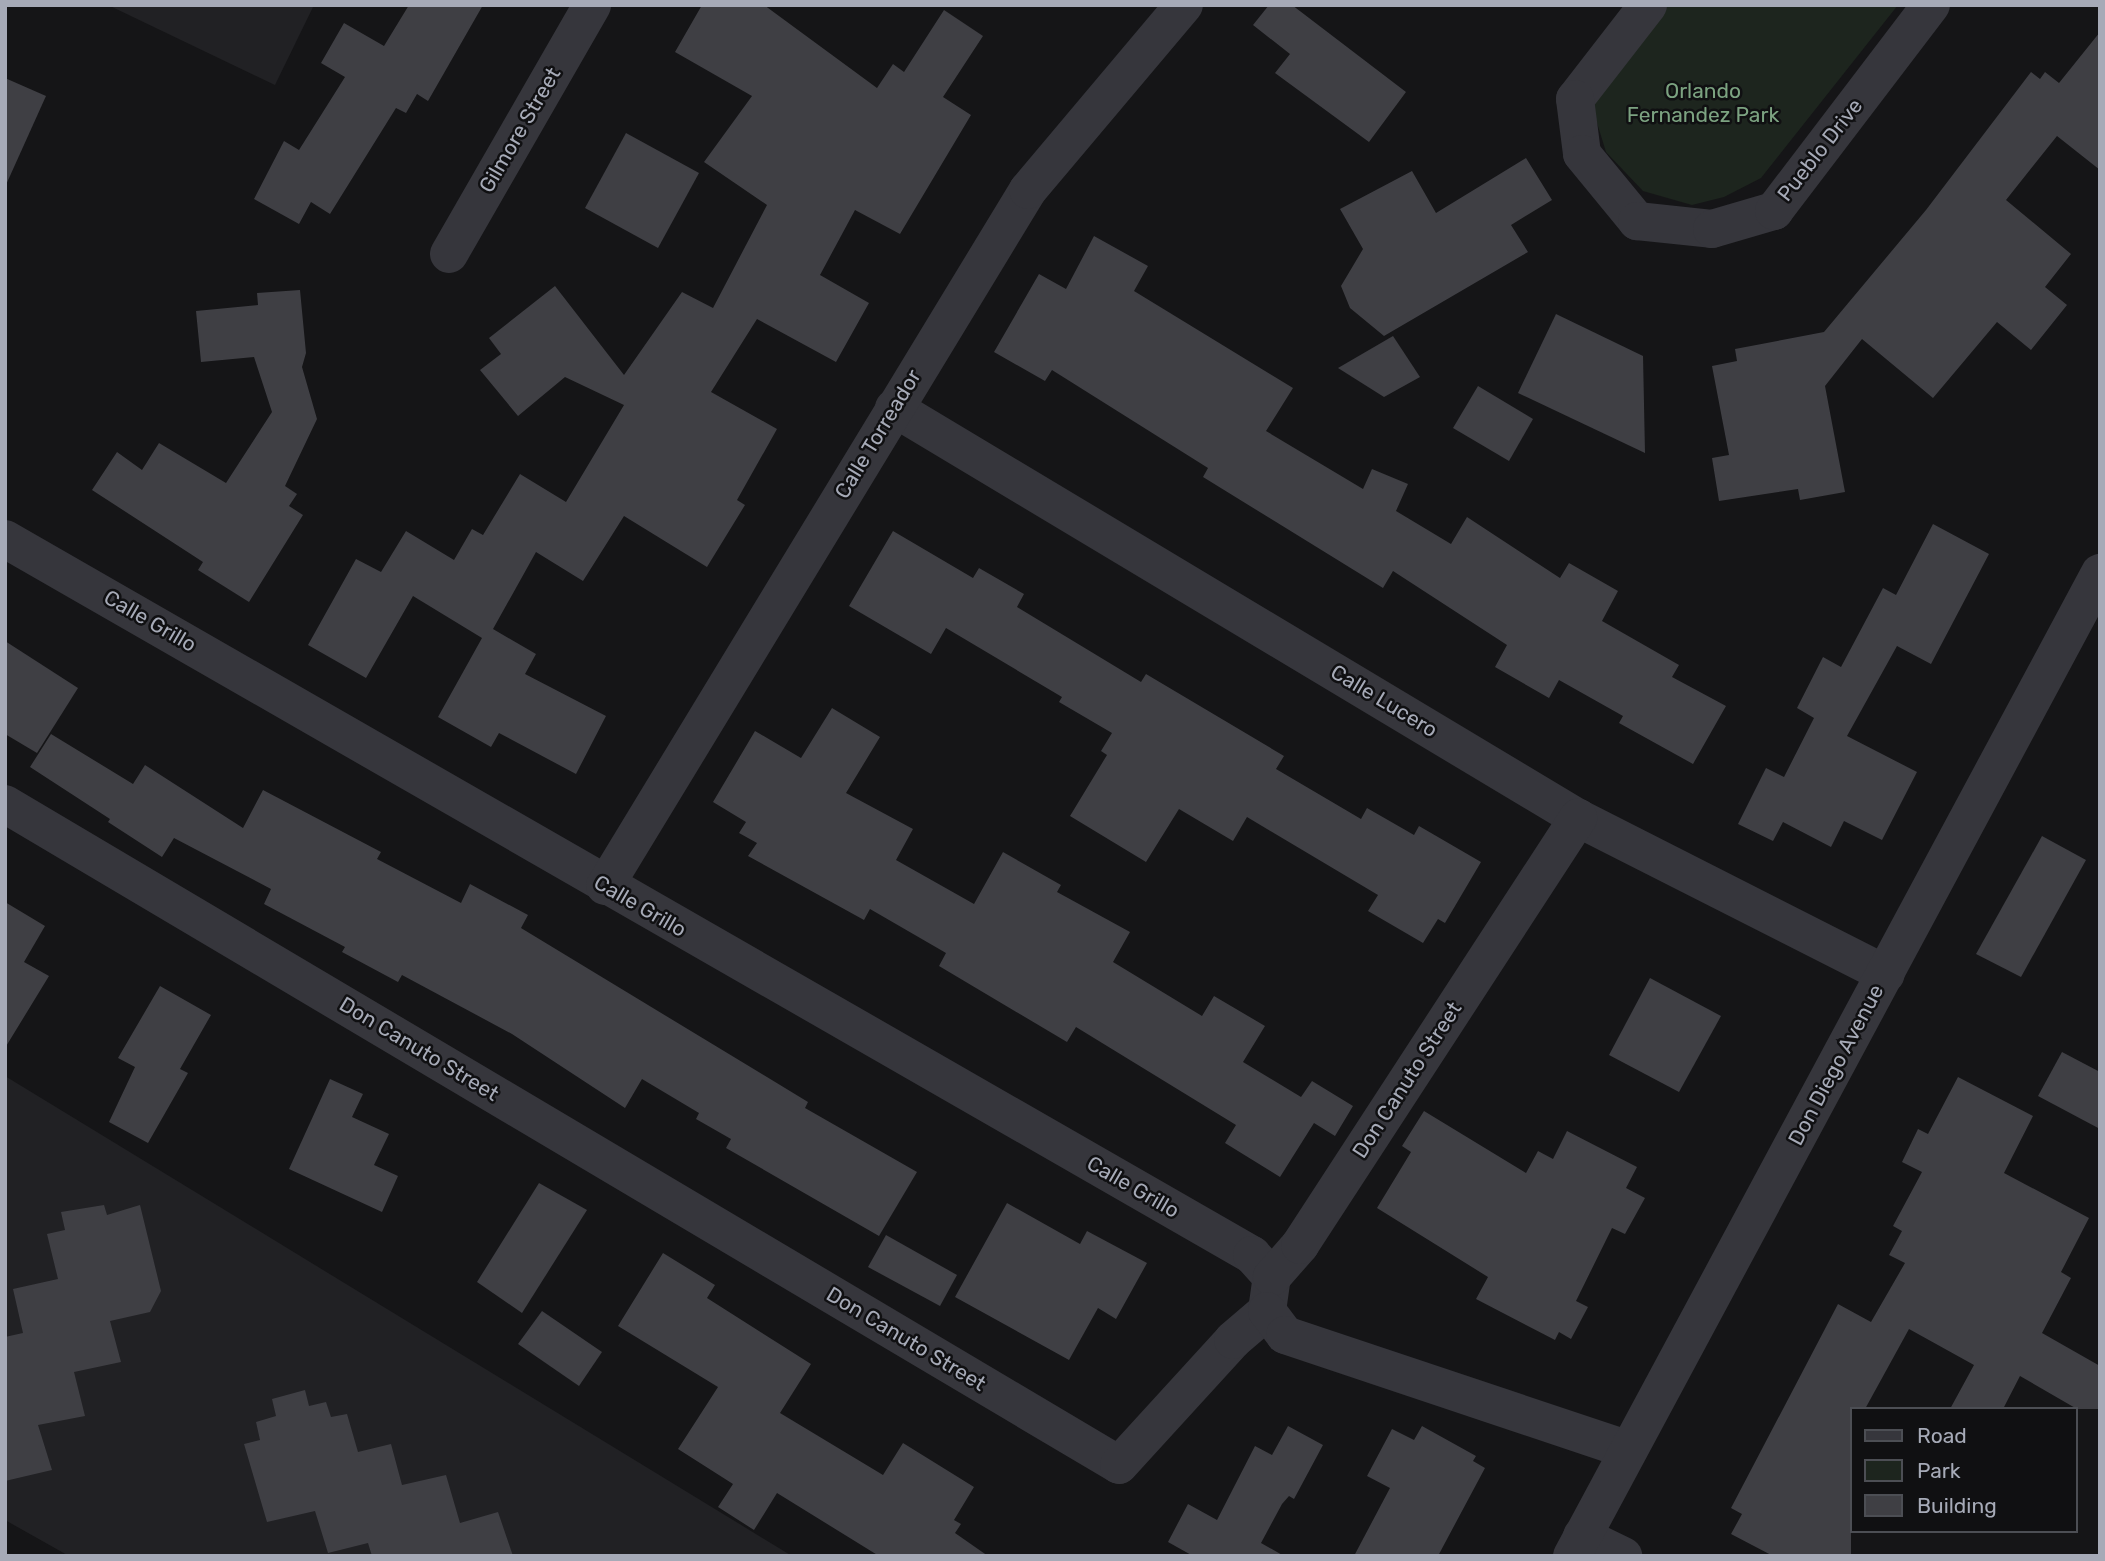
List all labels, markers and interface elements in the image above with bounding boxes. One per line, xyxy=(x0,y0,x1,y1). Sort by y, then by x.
street label: Gilmore Street xyxy=(474,63,566,197)
park label: Orlando Fernandez Park xyxy=(1627,78,1779,128)
street label: Pueblo Drive xyxy=(1772,94,1868,206)
street label: Calle Torreador xyxy=(829,365,927,503)
street label: Calle Grillo xyxy=(99,585,201,657)
street label: Calle Lucero xyxy=(1326,659,1442,743)
street label: Calle Grillo xyxy=(589,870,691,942)
street label: Don Diego Avenue xyxy=(1783,980,1889,1150)
street label: Don Canuto Street xyxy=(335,991,503,1107)
street label: Don Canuto Street xyxy=(1347,997,1467,1163)
street label: Calle Grillo xyxy=(1082,1151,1184,1223)
street label: Don Canuto Street xyxy=(822,1281,990,1397)
legend xyxy=(1850,1407,2077,1533)
text: Road xyxy=(1917,1423,1967,1448)
text: Park xyxy=(1917,1458,1961,1483)
text: Building xyxy=(1917,1493,1997,1518)

